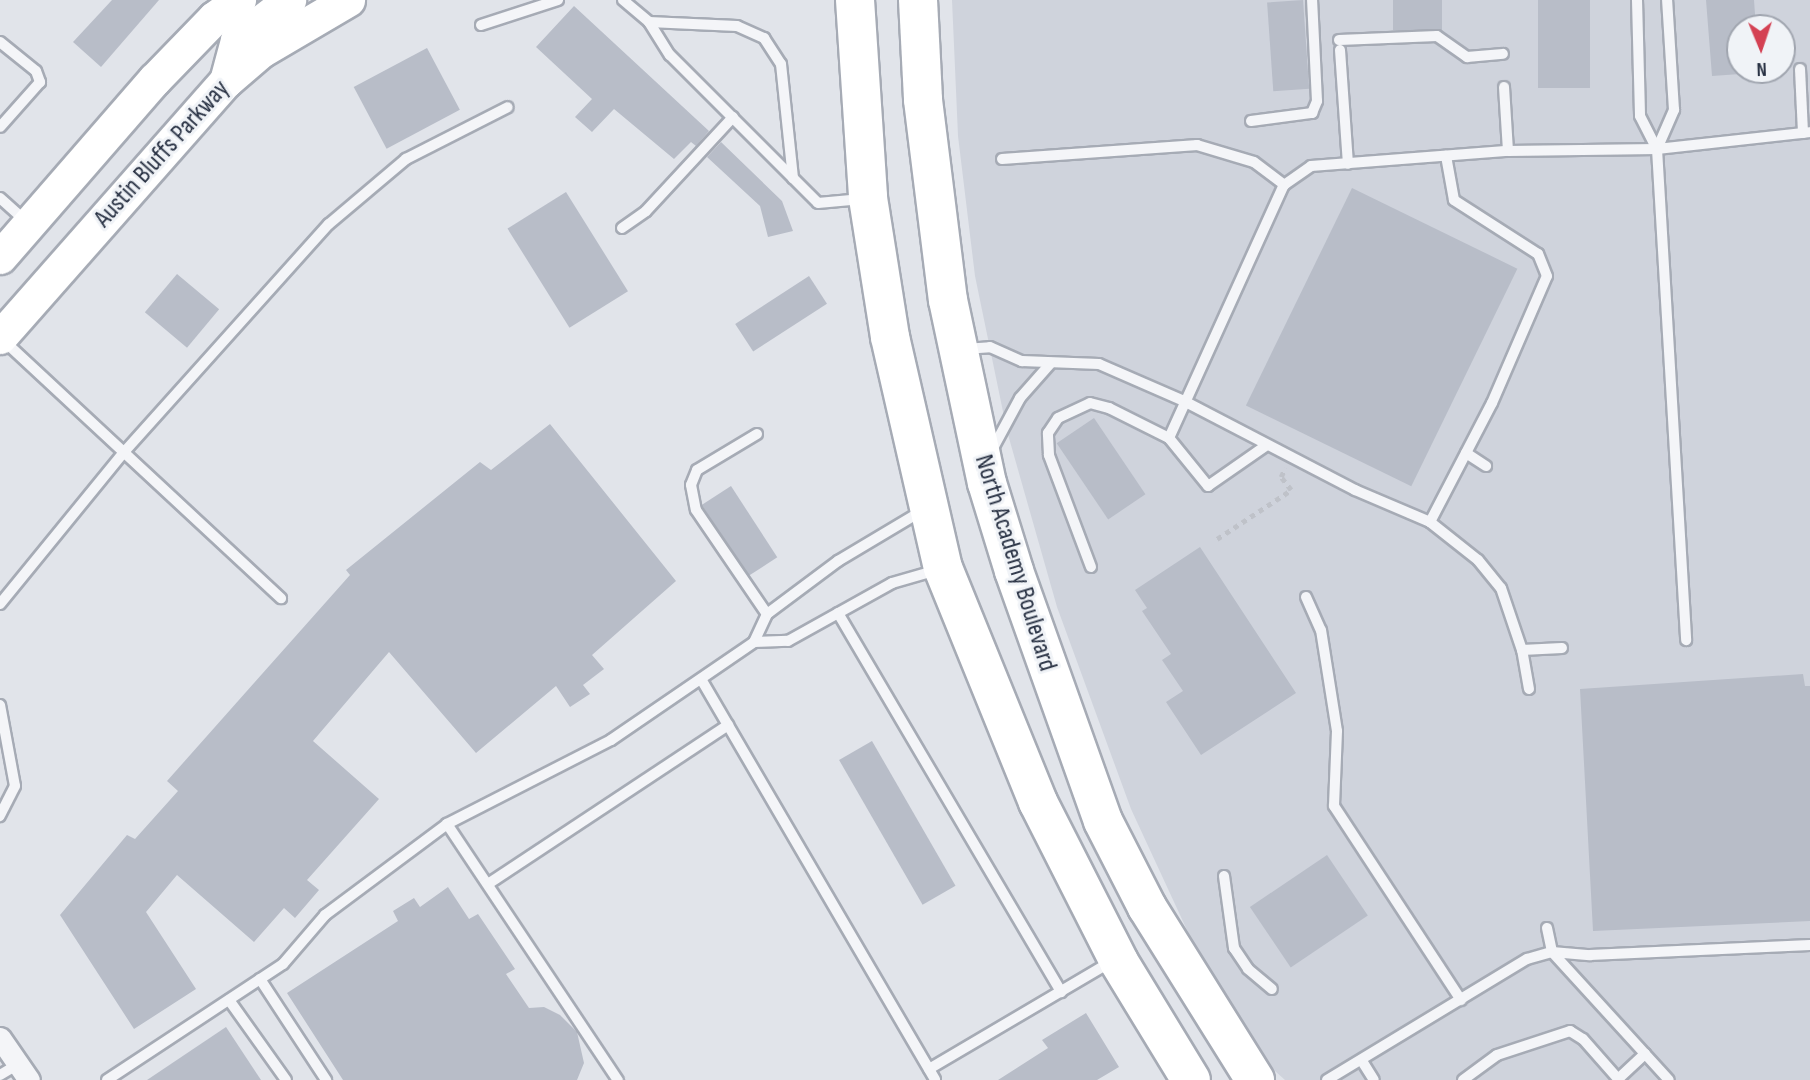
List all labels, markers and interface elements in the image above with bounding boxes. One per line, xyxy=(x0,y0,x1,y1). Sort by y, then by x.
north arrow xyxy=(1726,14,1796,84)
text: N xyxy=(1756,57,1767,80)
street label: Austin Bluffs Parkway xyxy=(88,74,236,234)
street label: North Academy Boulevard xyxy=(967,451,1063,675)

